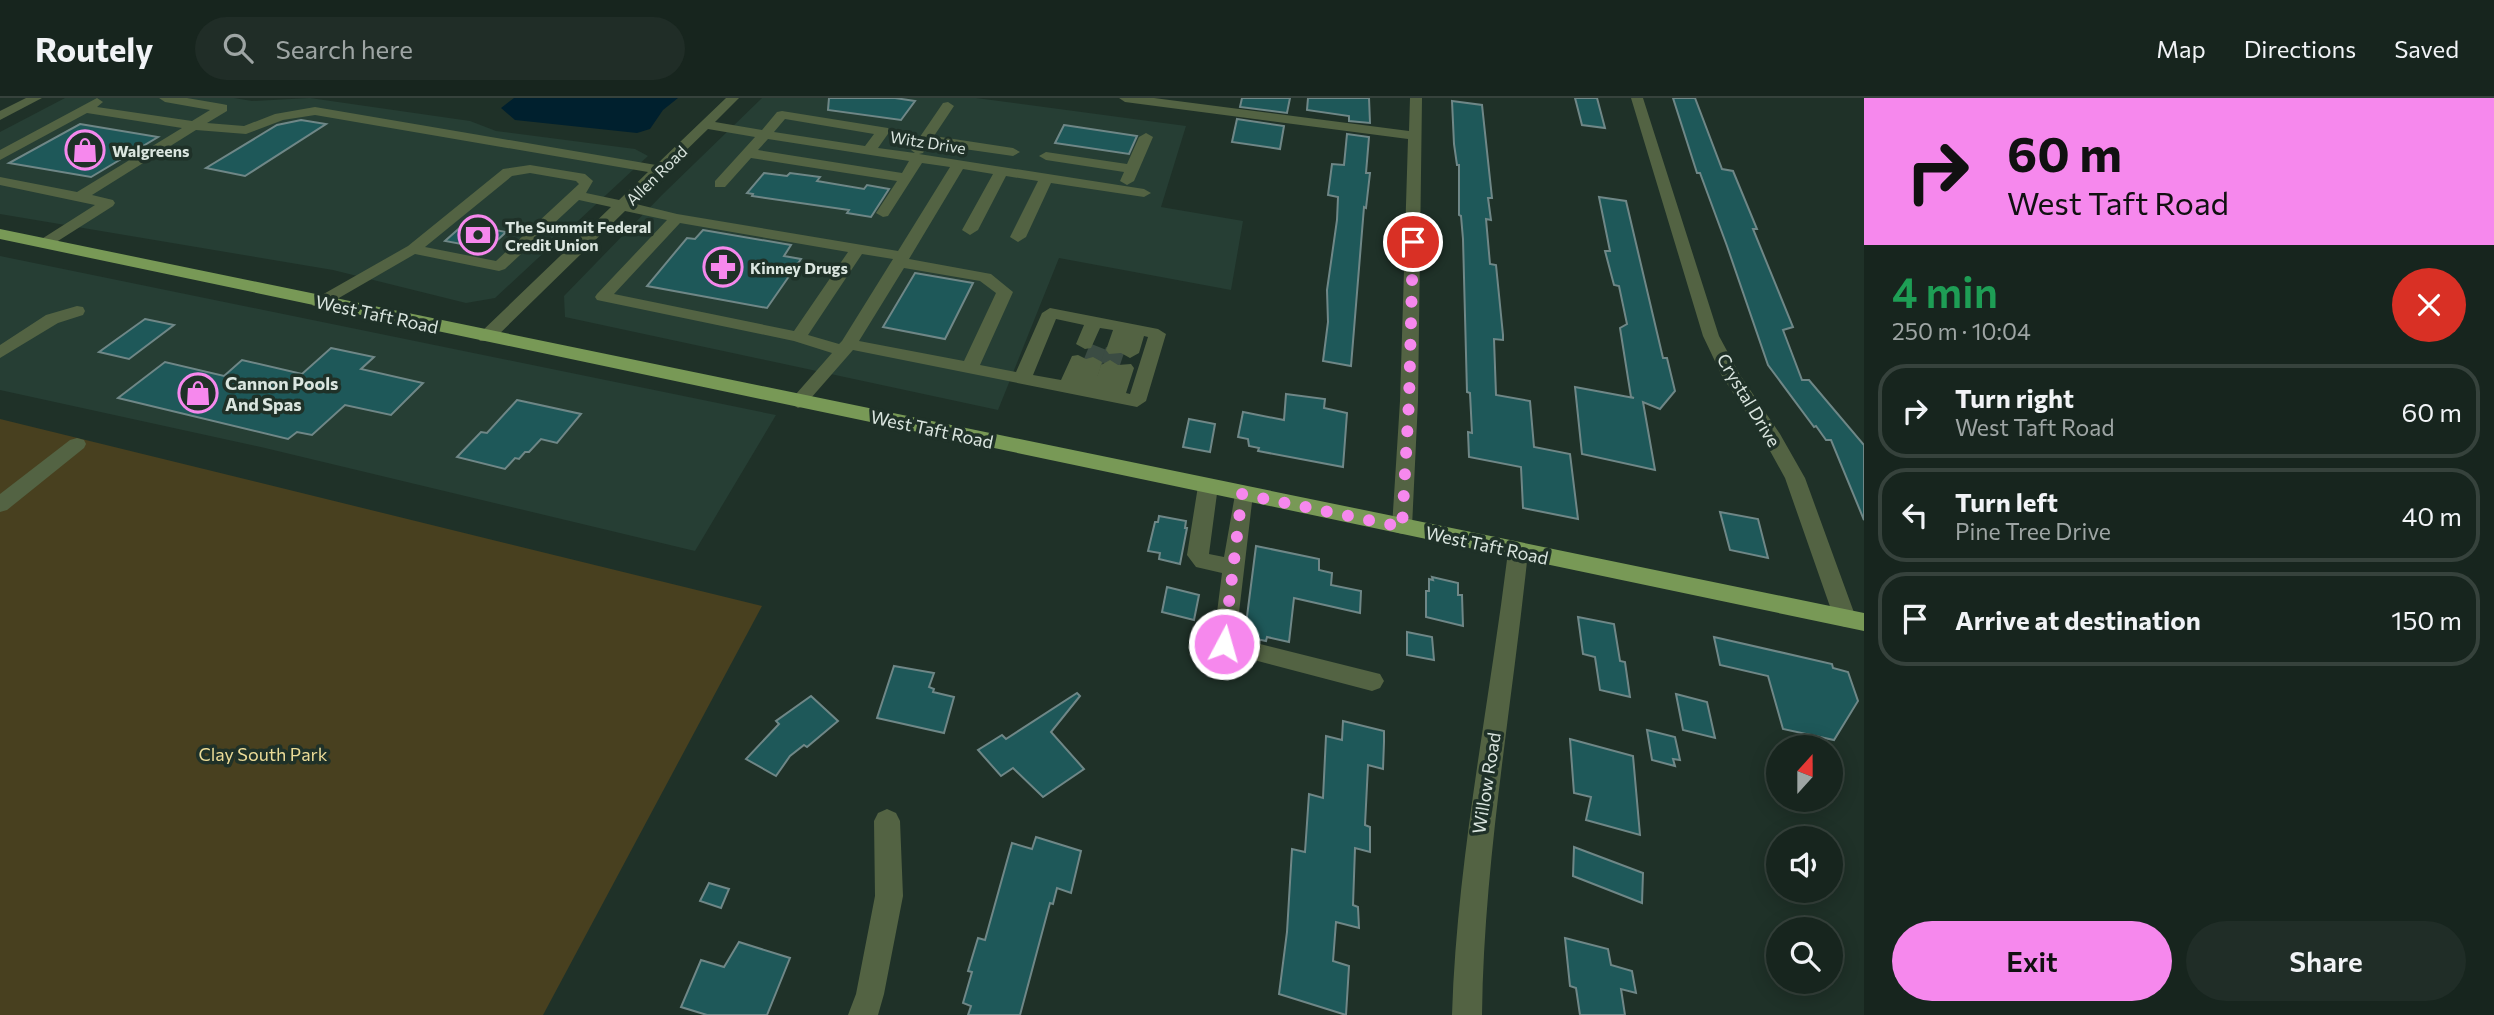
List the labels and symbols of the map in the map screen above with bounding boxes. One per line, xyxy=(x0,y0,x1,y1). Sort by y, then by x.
street label: Witz Drive xyxy=(889,127,967,157)
shop icon: Walgreens xyxy=(64,129,106,171)
place label: Walgreens xyxy=(112,141,189,160)
street label: Allen Road xyxy=(622,141,690,209)
pin xyxy=(1383,212,1443,272)
bank icon: The Summit Federal Credit Union xyxy=(457,214,499,256)
place label: The Summit Federal Credit Union xyxy=(505,217,651,254)
pharmacy icon: Kinney Drugs xyxy=(702,246,744,288)
place label: Kinney Drugs xyxy=(750,258,848,277)
street label: West Taft Road xyxy=(314,290,440,338)
street label: Crystal Drive xyxy=(1712,349,1786,451)
shop icon: Cannon Pools And Spas xyxy=(177,372,219,414)
place label: Cannon Pools And Spas xyxy=(225,372,338,415)
street label: West Taft Road xyxy=(869,405,995,453)
street label: West Taft Road xyxy=(1424,521,1550,569)
position arrow xyxy=(1187,607,1261,681)
street label: Willow Road xyxy=(1467,731,1505,835)
north arrow xyxy=(1766,735,1843,812)
park label: Clay South Park xyxy=(198,743,328,765)

